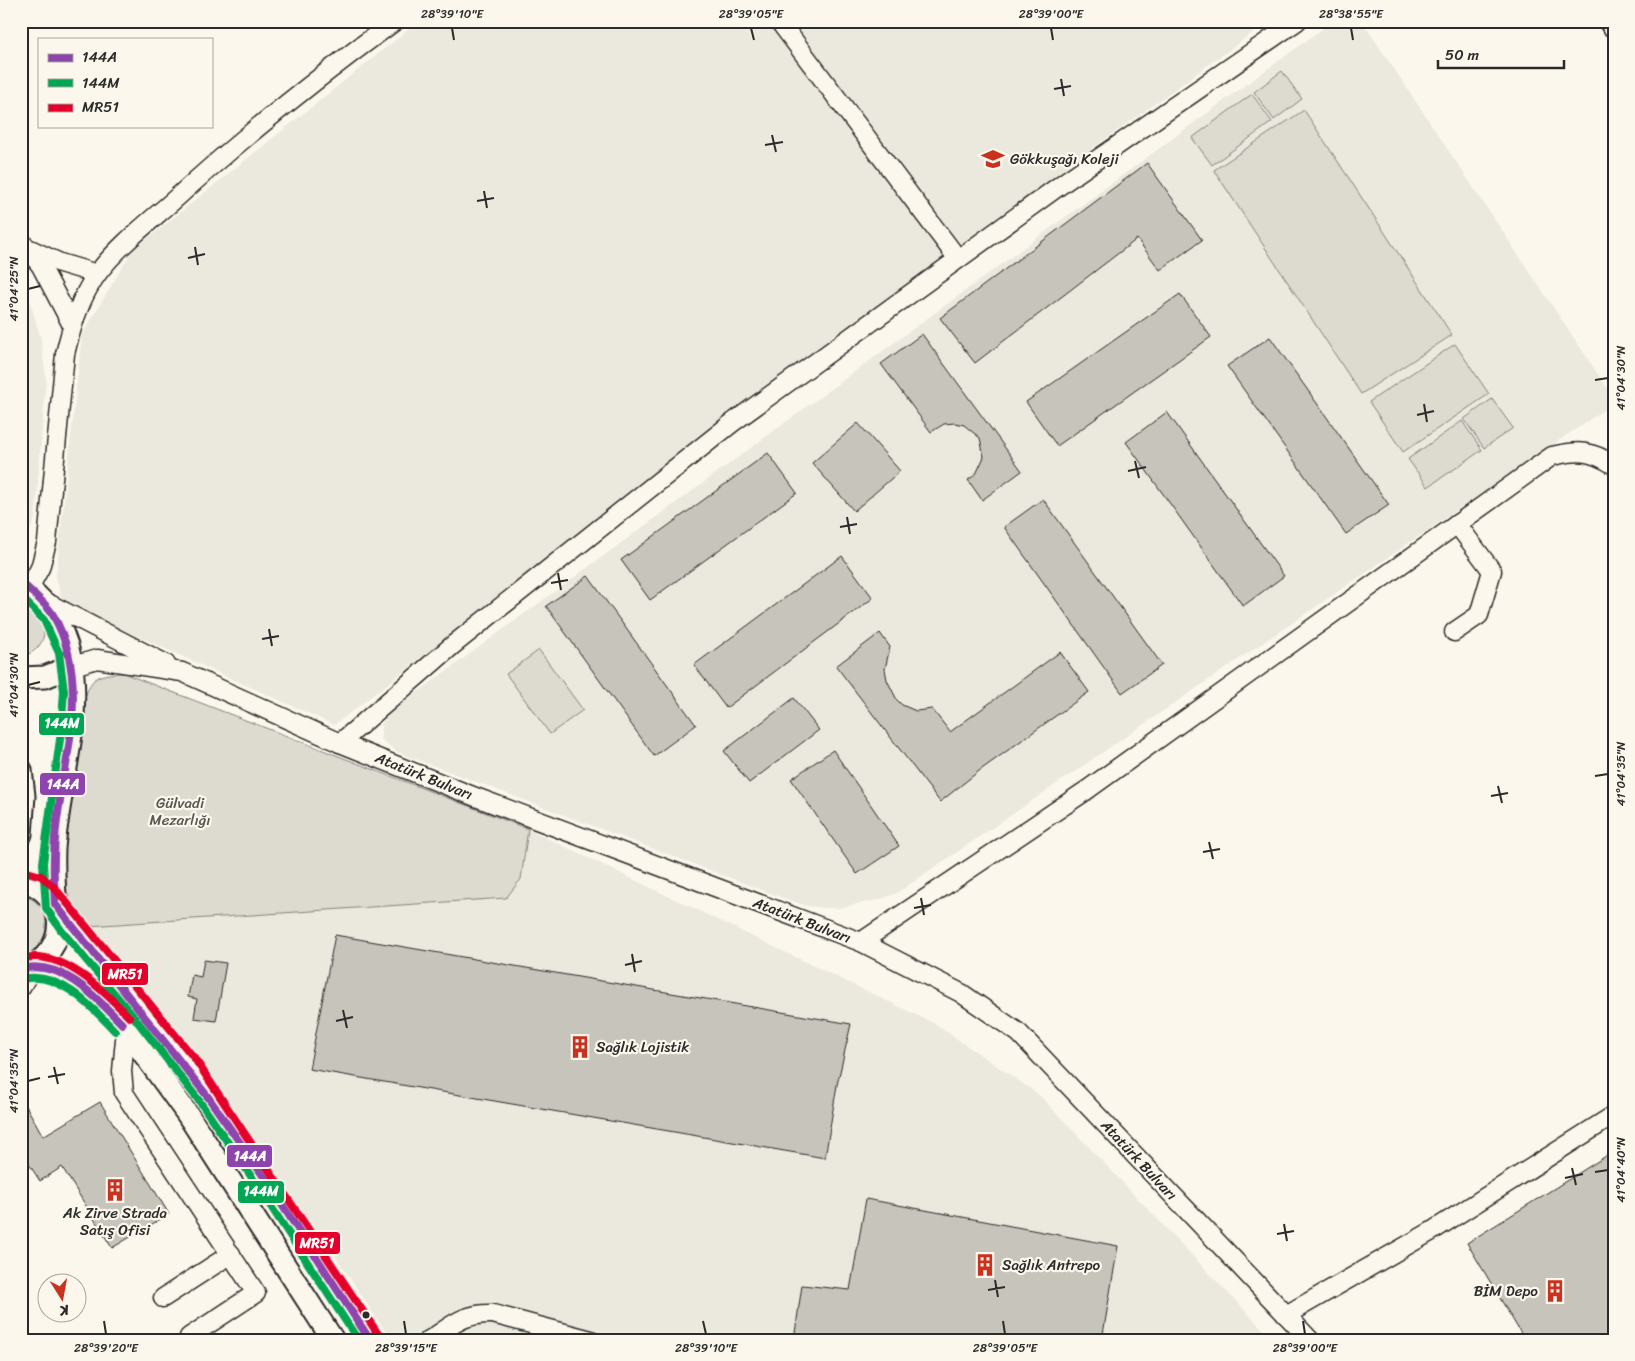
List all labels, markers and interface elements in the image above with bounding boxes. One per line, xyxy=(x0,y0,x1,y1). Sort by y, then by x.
text: 28°39'10"E xyxy=(421,3,484,25)
text: 28°39'05"E xyxy=(719,3,784,25)
text: 28°39'00"E xyxy=(1019,3,1085,25)
text: 28°38'55"E xyxy=(1319,3,1384,25)
legend xyxy=(38,38,212,128)
scale bar xyxy=(1438,38,1564,70)
text: 50 m xyxy=(1445,42,1480,68)
text: 144A xyxy=(82,44,117,70)
text: 144M xyxy=(82,70,120,96)
text: MR51 xyxy=(82,94,119,120)
school or university icon: Gökkuşağı Koleji xyxy=(980,146,1006,172)
place label: Gökkuşağı Koleji xyxy=(1010,146,1120,172)
text: 41°04'25"N xyxy=(3,256,25,321)
text: 41°04'30"N xyxy=(1610,345,1632,410)
text: 41°04'30"N xyxy=(3,652,25,717)
text: 144M xyxy=(45,711,80,736)
line badge: 144M xyxy=(38,712,85,736)
text: 41°04'35"N xyxy=(1610,741,1632,806)
street label: Atatürk Bulvarı xyxy=(370,744,477,807)
line badge: 144A xyxy=(39,772,86,796)
text: 144A xyxy=(47,772,79,797)
park label: Gülvadi Mezarlığı xyxy=(150,790,210,833)
street label: Atatürk Bulvarı xyxy=(748,889,855,951)
line badge: MR51 xyxy=(101,962,149,986)
text: MR51 xyxy=(107,962,142,987)
building icon: Sağlık Lojistik xyxy=(567,1034,593,1060)
place label: Sağlık Lojistik xyxy=(596,1034,689,1060)
text: 41°04'35"N xyxy=(3,1048,25,1113)
street label: Atatürk Bulvarı xyxy=(1094,1113,1184,1207)
text: 41°04'40"N xyxy=(1610,1136,1632,1203)
line badge: 144A xyxy=(226,1144,273,1168)
text: 144A xyxy=(234,1144,266,1169)
building icon: Ak Zirve Strada Satış Ofisi xyxy=(102,1177,128,1203)
text: 144M xyxy=(244,1179,279,1204)
line badge: 144M xyxy=(237,1180,285,1204)
place label: Ak Zirve Strada Satış Ofisi xyxy=(62,1200,167,1243)
line badge: MR51 xyxy=(294,1231,341,1255)
text: MR51 xyxy=(299,1231,334,1256)
building icon: Sağlık Antrepo xyxy=(972,1252,998,1278)
place label: Sağlık Antrepo xyxy=(1002,1252,1101,1278)
north arrow xyxy=(38,1274,88,1324)
place label: BİM Depo xyxy=(1474,1278,1538,1304)
building icon: BİM Depo xyxy=(1542,1278,1568,1304)
text: K xyxy=(56,1297,72,1324)
unlabelled marker xyxy=(361,1310,371,1320)
text: 28°39'20"E xyxy=(74,1337,139,1359)
text: 28°39'15"E xyxy=(375,1337,438,1359)
text: 28°39'10"E xyxy=(675,1337,738,1359)
text: 28°39'05"E xyxy=(973,1337,1038,1359)
text: 28°39'00"E xyxy=(1273,1337,1339,1359)

